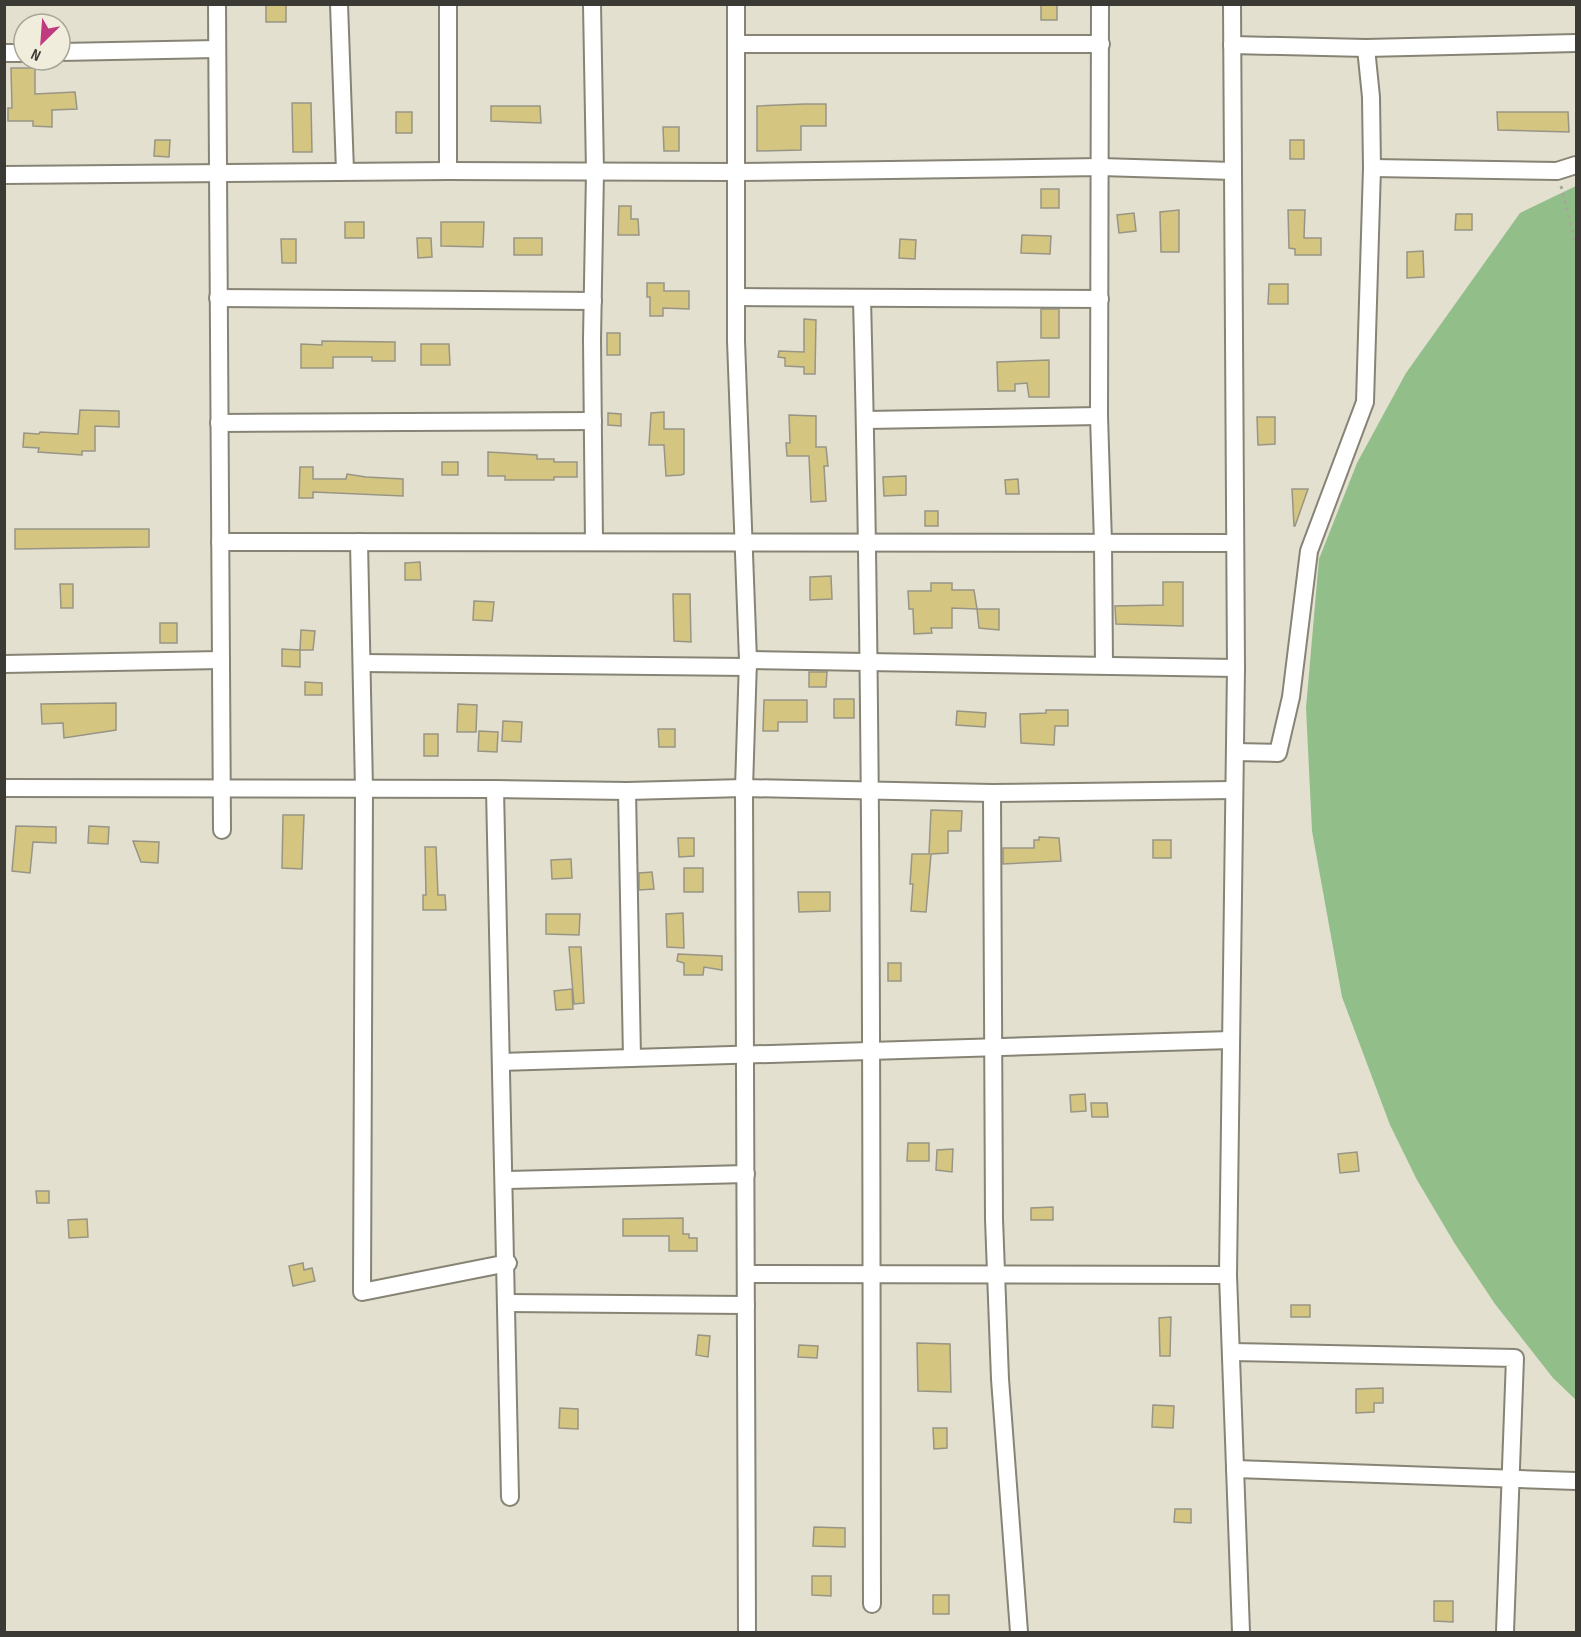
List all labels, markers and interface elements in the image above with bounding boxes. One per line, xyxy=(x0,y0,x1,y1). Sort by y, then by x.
north arrow xyxy=(12,12,72,72)
text: N xyxy=(28,44,44,65)

